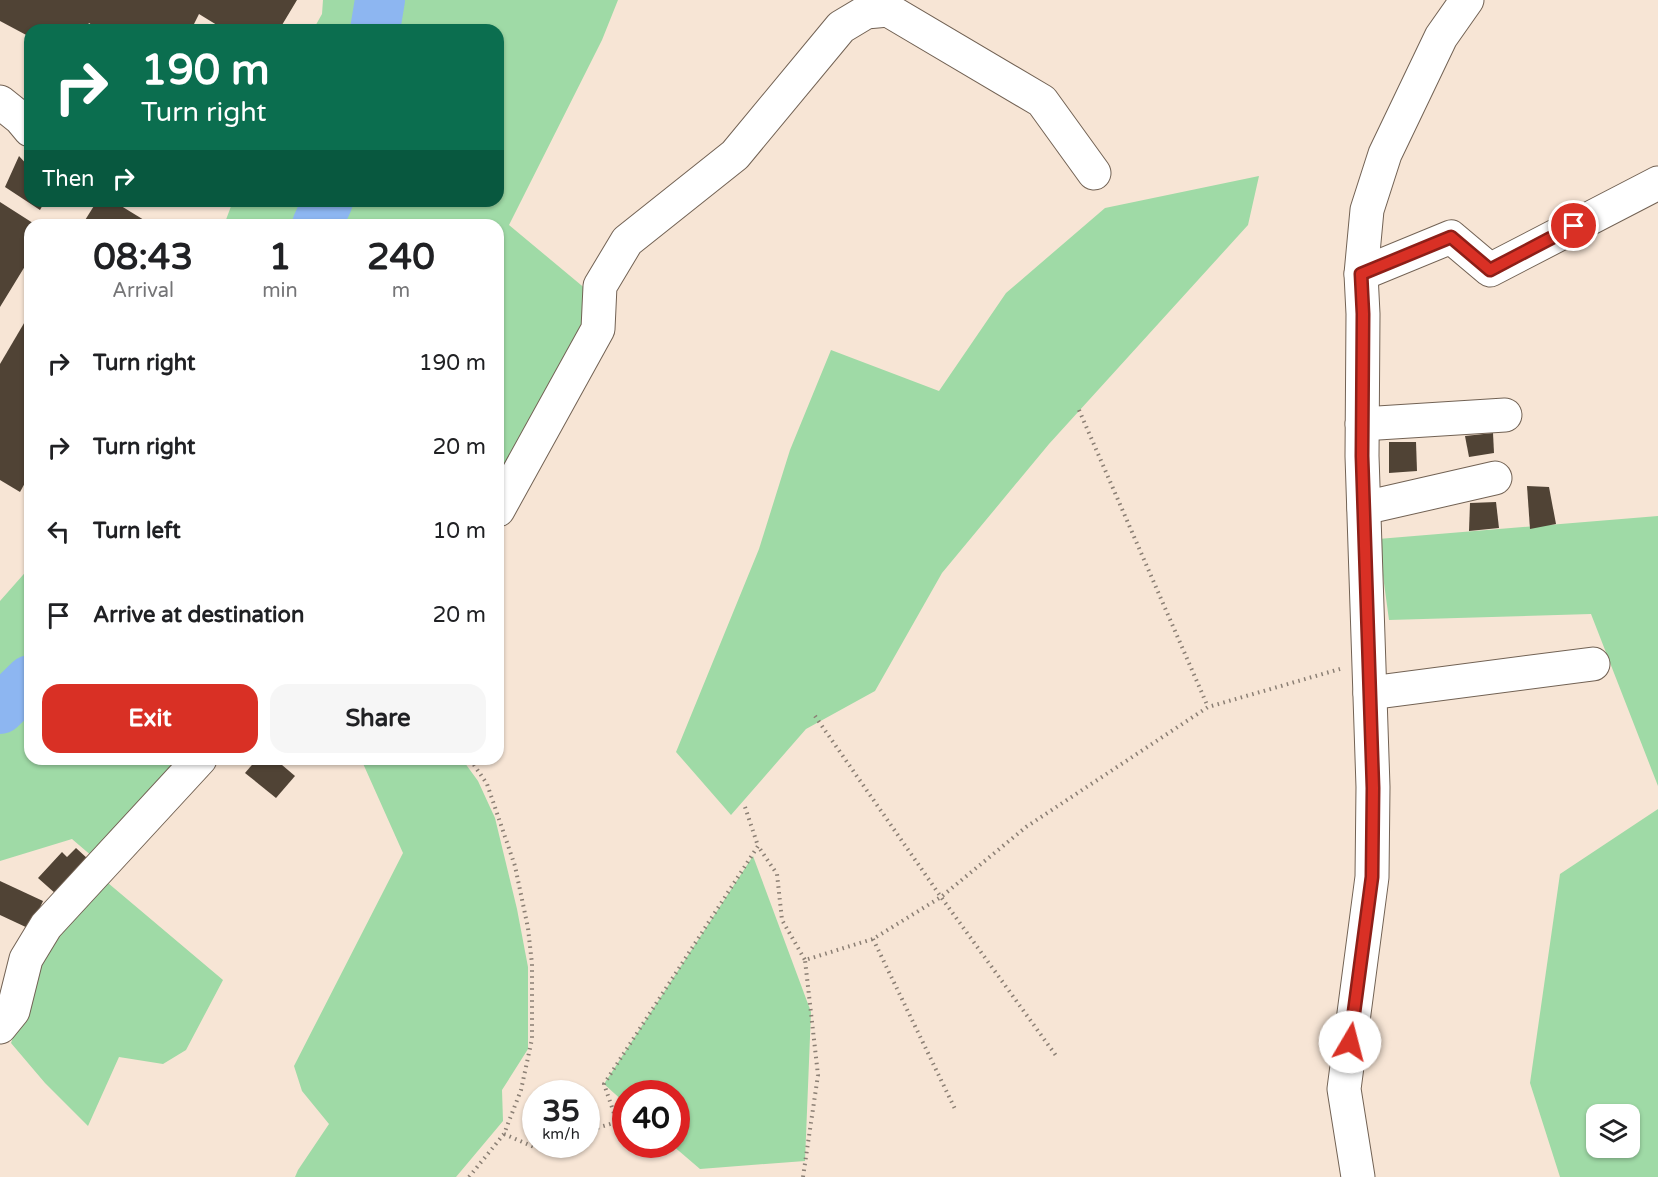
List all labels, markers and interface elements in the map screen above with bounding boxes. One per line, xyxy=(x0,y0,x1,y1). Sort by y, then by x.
text: 190 m xyxy=(141,45,270,96)
icon: right xyxy=(42,48,120,126)
text: Turn right xyxy=(141,96,267,129)
icon: right xyxy=(107,162,140,195)
text: Then xyxy=(42,166,95,192)
pin xyxy=(1548,200,1599,251)
icon: arrive xyxy=(1557,209,1590,242)
text: 08:43 xyxy=(93,236,193,279)
text: 1 xyxy=(269,236,291,279)
text: 240 xyxy=(367,236,435,279)
text: Arrival xyxy=(112,279,174,303)
text: min xyxy=(262,279,298,303)
text: m xyxy=(392,279,410,303)
icon: right xyxy=(42,347,75,380)
text: Turn right xyxy=(93,350,195,376)
text: 190 m xyxy=(419,350,486,376)
icon: right xyxy=(42,431,75,464)
text: Turn right xyxy=(93,434,195,460)
text: 20 m xyxy=(432,434,486,460)
icon: left xyxy=(42,515,75,548)
text: Turn left xyxy=(93,518,181,544)
text: 10 m xyxy=(432,518,486,544)
icon: arrive xyxy=(42,599,75,632)
text: Arrive at destination xyxy=(93,602,304,628)
text: 20 m xyxy=(432,602,486,628)
button: Exit xyxy=(42,684,258,753)
button: Share xyxy=(270,684,486,753)
position arrow xyxy=(1318,1010,1382,1074)
speed limit sign: 40 xyxy=(612,1080,690,1158)
text: 35 xyxy=(542,1093,580,1130)
map controls xyxy=(1586,1104,1640,1158)
button: layers xyxy=(1586,1104,1640,1158)
text: km/h xyxy=(542,1125,580,1143)

